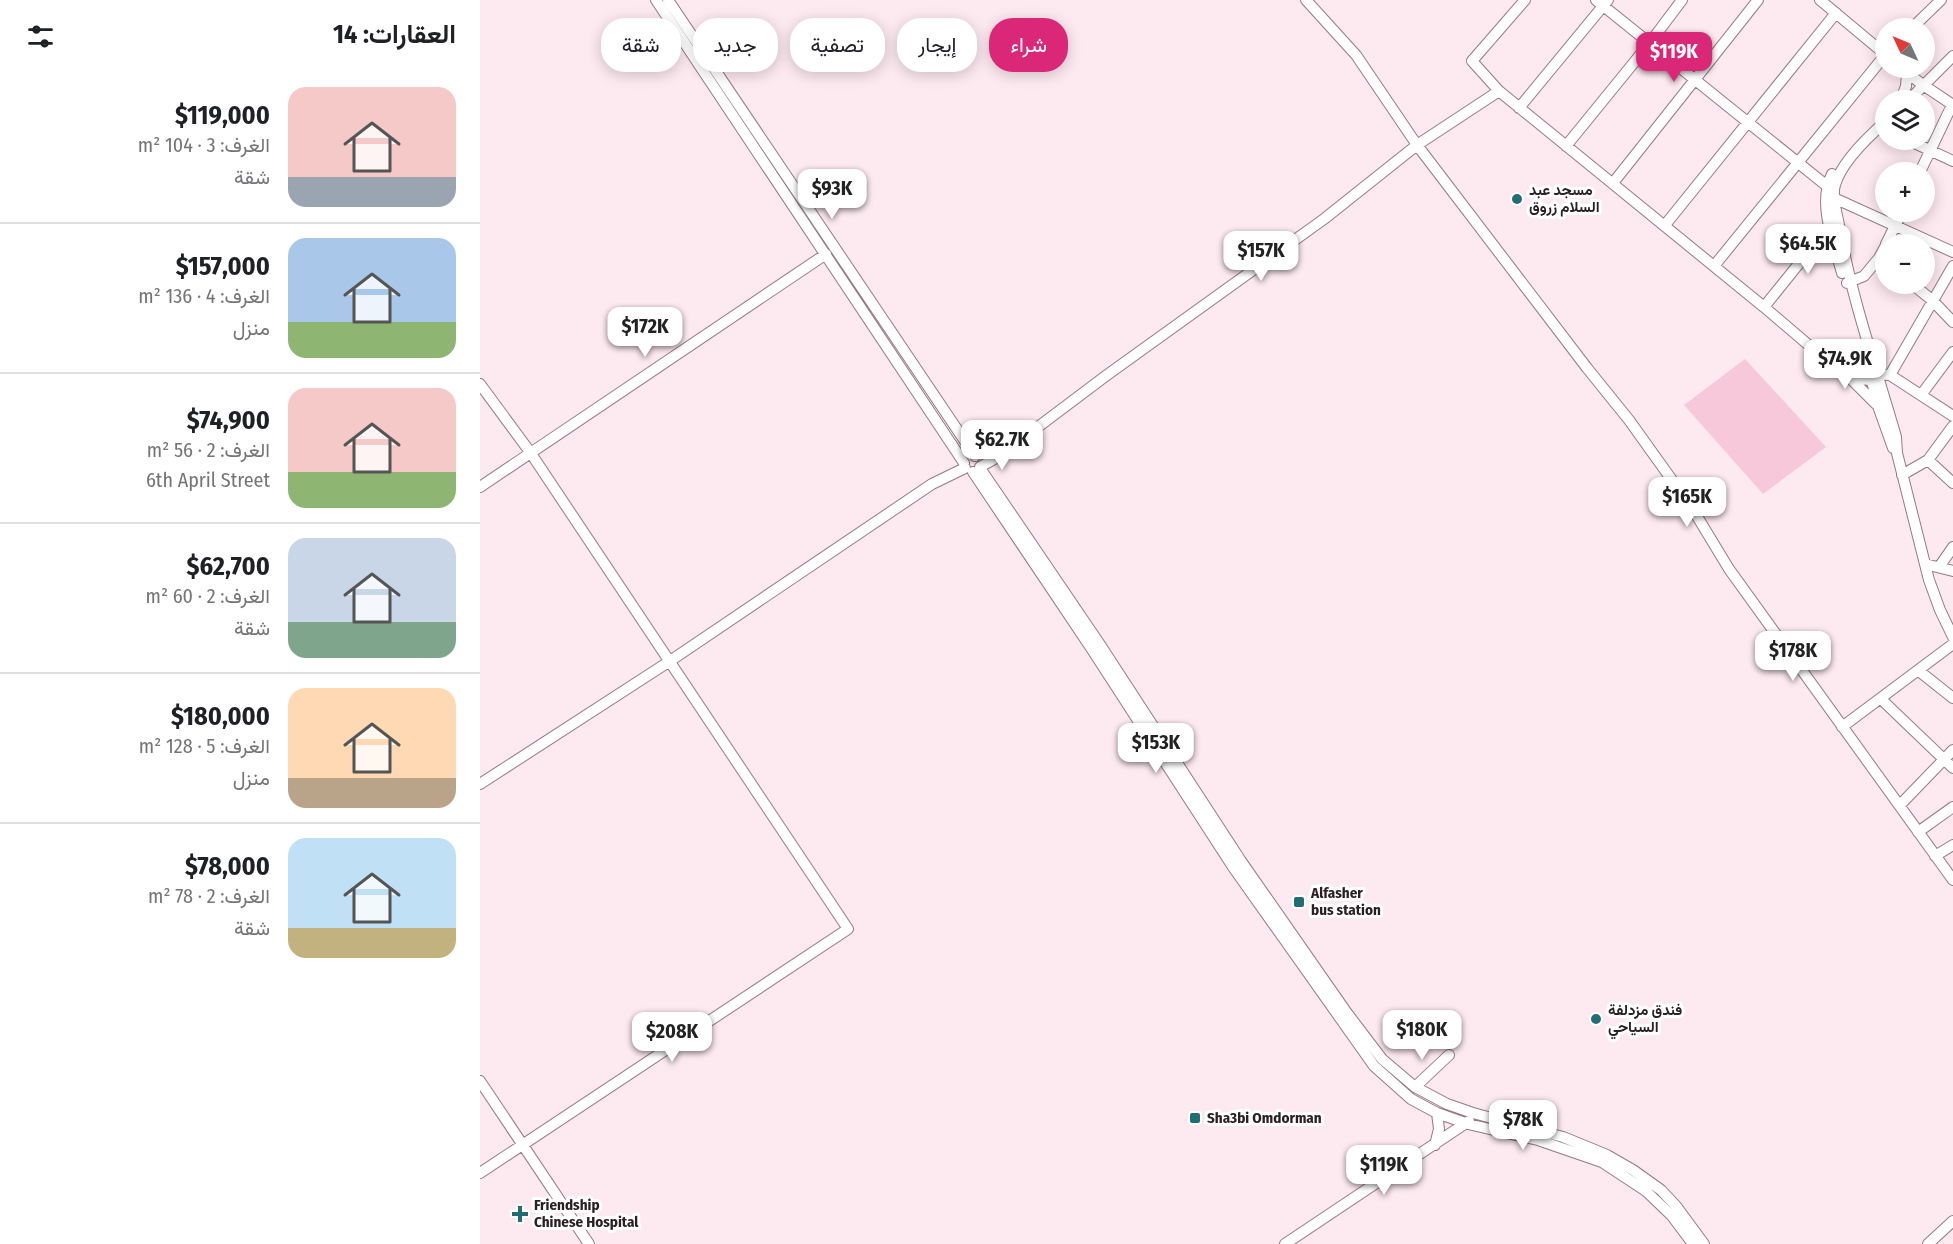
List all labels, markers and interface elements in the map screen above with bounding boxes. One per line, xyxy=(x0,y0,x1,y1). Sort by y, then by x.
chip: شقة xyxy=(601,18,681,72)
chip: جديد xyxy=(693,18,778,72)
chip: تصفية xyxy=(790,18,885,72)
chip: إيجار xyxy=(897,18,977,72)
chip: شراء xyxy=(989,18,1068,72)
north arrow xyxy=(1875,18,1935,78)
map controls xyxy=(1875,18,1935,294)
text: العقارات: 14 xyxy=(333,19,456,50)
icon: filters xyxy=(24,20,57,53)
pin: $119K xyxy=(1632,32,1716,83)
text: $119K xyxy=(1650,39,1698,63)
button: layers xyxy=(1875,90,1935,150)
text: $119,000 xyxy=(175,100,270,131)
icon: home xyxy=(336,111,408,183)
text: الغرف: 3 · 104 m² xyxy=(138,133,270,157)
button: + xyxy=(1875,162,1935,222)
text: شقة xyxy=(234,165,270,189)
pin: $93K xyxy=(796,169,868,220)
text: $93K xyxy=(812,176,852,200)
place label: مسجد عبد السلام زروق xyxy=(1529,181,1600,217)
marker: مسجد عبد السلام زروق xyxy=(1510,192,1524,206)
pin: $64.5K xyxy=(1759,224,1857,275)
pin: $157K xyxy=(1219,231,1303,282)
text: $64.5K xyxy=(1780,231,1836,255)
button: − xyxy=(1875,234,1935,294)
text: $157K xyxy=(1237,238,1285,262)
text: $157,000 xyxy=(176,251,270,282)
icon: home xyxy=(336,262,408,334)
text: الغرف: 4 · 136 m² xyxy=(138,284,270,308)
pin: $172K xyxy=(603,307,687,358)
text: $172K xyxy=(621,314,669,338)
text: منزل xyxy=(233,316,270,340)
pin: $74.9K xyxy=(1796,339,1894,390)
text: $74.9K xyxy=(1818,346,1872,370)
text: $74,900 xyxy=(187,405,270,436)
icon: home xyxy=(336,412,408,484)
pin: $62.7K xyxy=(953,420,1051,471)
text: $62.7K xyxy=(975,427,1029,451)
text: الغرف: 2 · 56 m² xyxy=(147,438,270,462)
text: 6th April Street xyxy=(146,468,270,492)
pin: $165K xyxy=(1645,477,1729,528)
text: $165K xyxy=(1662,484,1712,508)
text: $62,700 xyxy=(187,551,270,582)
icon: home xyxy=(336,562,408,634)
text: الغرف: 2 · 60 m² xyxy=(145,584,270,608)
text: شقة xyxy=(234,616,270,640)
pin: $178K xyxy=(1751,631,1835,682)
text: $178K xyxy=(1769,638,1817,662)
text: $180,000 xyxy=(171,701,270,732)
icon: home xyxy=(336,712,408,784)
pin: $153K xyxy=(1114,723,1198,774)
text: $153K xyxy=(1132,730,1180,754)
text: الغرف: 5 · 128 m² xyxy=(139,734,270,758)
text: منزل xyxy=(233,766,270,790)
text: $78,000 xyxy=(185,851,270,882)
icon: home xyxy=(336,862,408,934)
text: الغرف: 2 · 78 m² xyxy=(148,884,270,908)
place label: Alfasher bus station xyxy=(1310,884,1381,919)
marker: Alfasher bus station xyxy=(1292,895,1306,909)
text: شقة xyxy=(234,916,270,940)
place label: فندق مزدلفة السياحي xyxy=(1608,1001,1682,1040)
pin: $180K xyxy=(1380,1010,1464,1061)
pin: $208K xyxy=(630,1012,714,1063)
marker: فندق مزدلفة السياحي xyxy=(1589,1012,1603,1026)
text: $180K xyxy=(1397,1017,1447,1041)
text: $208K xyxy=(646,1019,698,1043)
pin: $78K xyxy=(1487,1100,1559,1151)
text: $78K xyxy=(1503,1107,1543,1131)
place label: Sha3bi Omdorman xyxy=(1207,1109,1322,1127)
marker: Sha3bi Omdorman xyxy=(1188,1111,1202,1125)
pin: $119K xyxy=(1342,1145,1426,1196)
text: $119K xyxy=(1360,1152,1408,1176)
place label: Friendship Chinese Hospital xyxy=(534,1196,639,1231)
marker: Friendship Chinese Hospital xyxy=(511,1205,529,1223)

